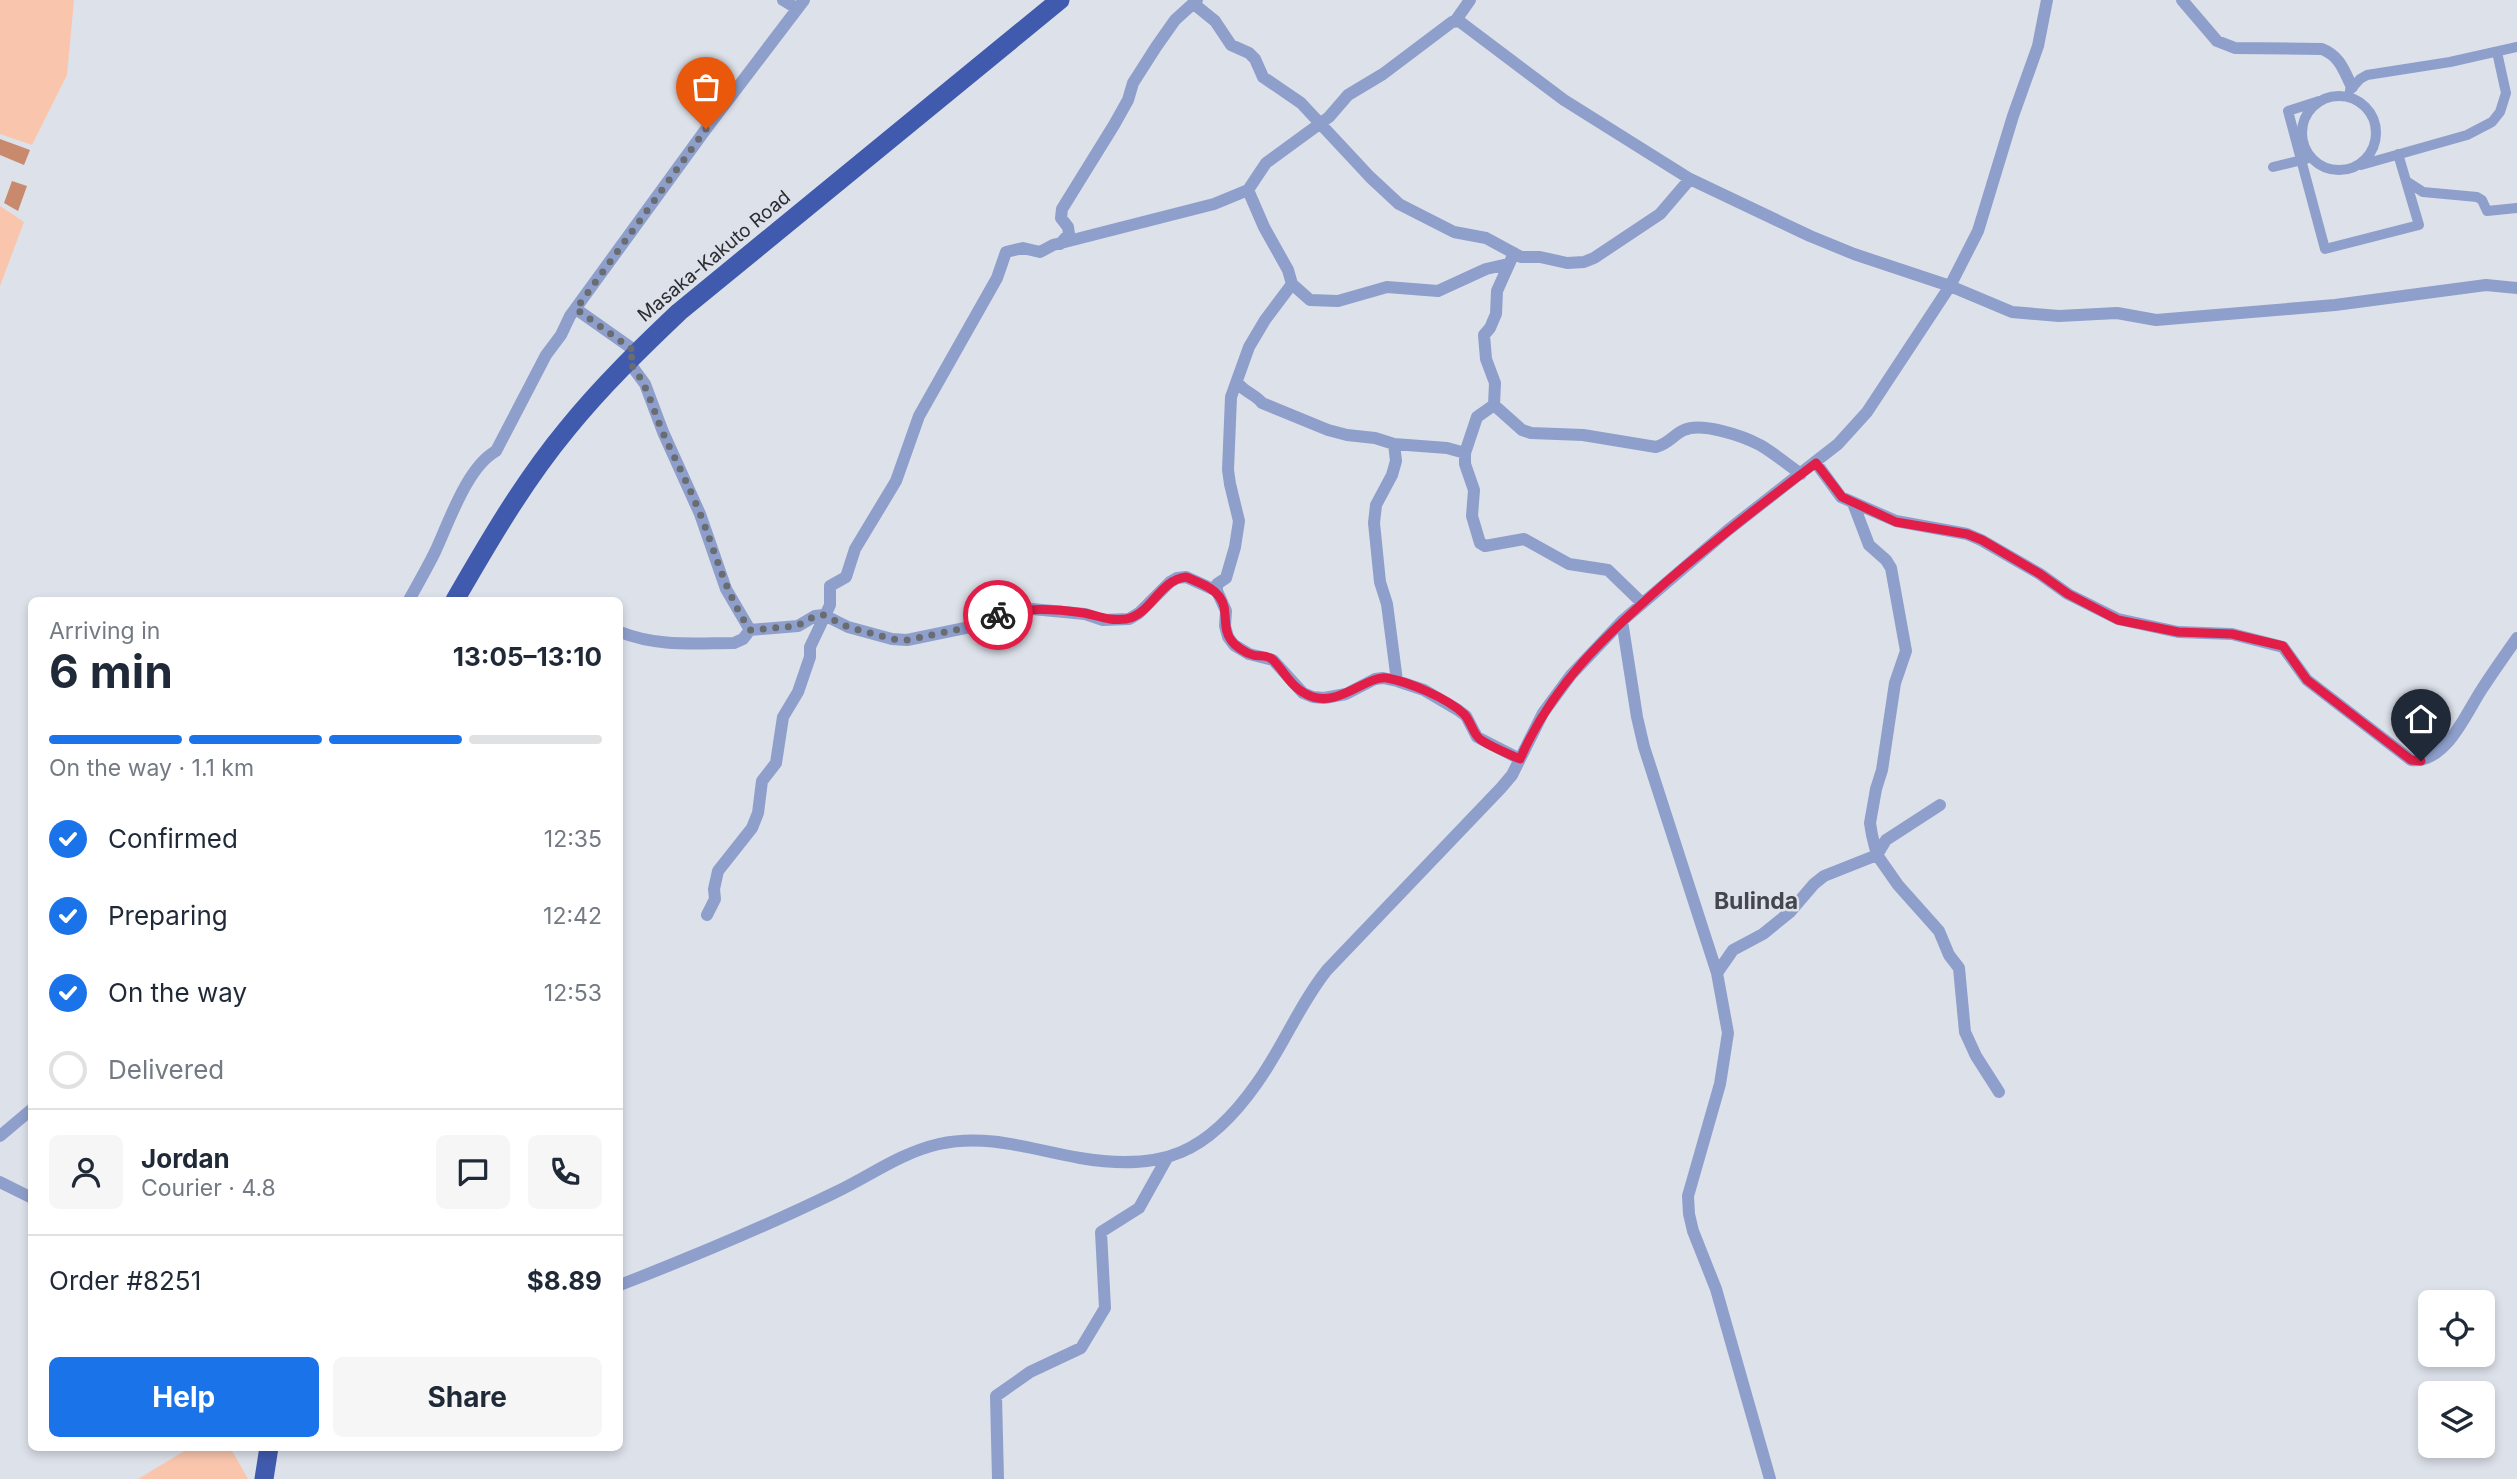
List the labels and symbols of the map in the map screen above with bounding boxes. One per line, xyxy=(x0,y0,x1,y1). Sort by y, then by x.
pin xyxy=(676,57,736,129)
street label: Masaka-Kakuto Road xyxy=(633,185,795,327)
courier xyxy=(963,580,1033,650)
pin xyxy=(2391,689,2451,761)
district label: Bulinda xyxy=(1714,887,1798,915)

